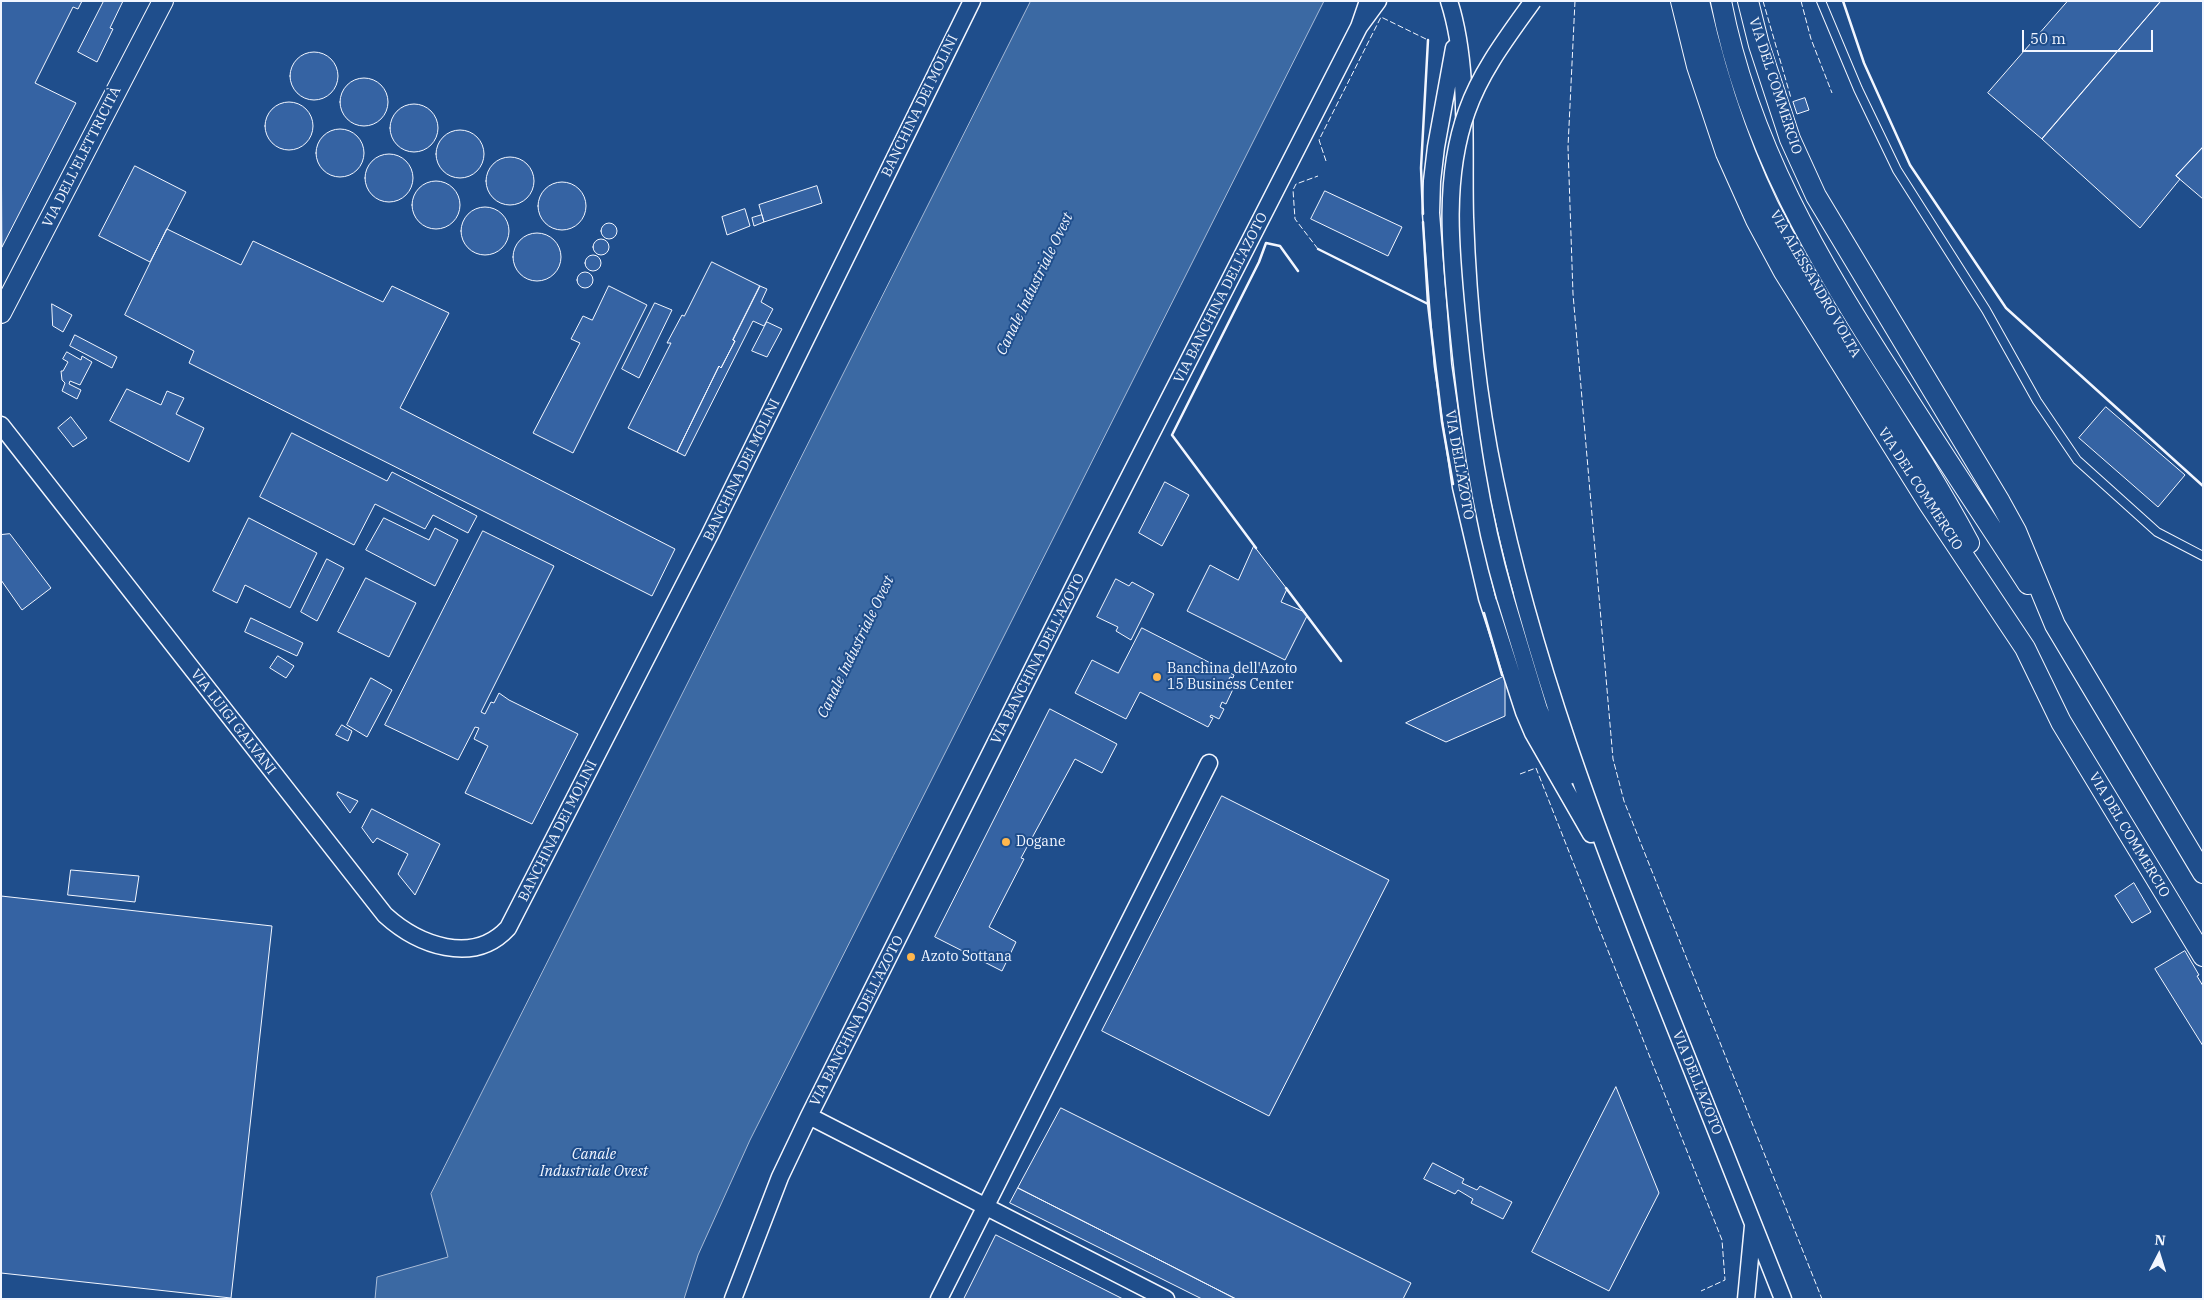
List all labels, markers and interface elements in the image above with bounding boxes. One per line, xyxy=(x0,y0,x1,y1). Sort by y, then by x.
street label: VIA DEL COMMERCIO xyxy=(1745,15,1805,157)
scale bar xyxy=(2024,20,2155,52)
text: 50 m xyxy=(2030,29,2066,48)
street label: BANCHINA DEI MOLINI xyxy=(878,32,962,180)
street label: VIA DELL'ELETTRICITÀ xyxy=(39,84,125,230)
street label: VIA ALESSANDRO VOLTA xyxy=(1766,207,1864,361)
water label: Canale Industriale Ovest xyxy=(993,210,1077,358)
street label: VIA BANCHINA DELL'AZOTO xyxy=(1171,210,1271,386)
street label: BANCHINA DEI MOLINI xyxy=(700,396,784,544)
street label: VIA DELL'AZOTO xyxy=(1441,409,1477,521)
street label: VIA DEL COMMERCIO xyxy=(1874,424,1966,554)
street label: VIA BANCHINA DELL'AZOTO xyxy=(988,571,1088,747)
water label: Canale Industriale Ovest xyxy=(814,573,898,721)
place label: Banchina dell'Azoto 15 Business Center xyxy=(1167,661,1297,694)
street label: VIA LUIGI GALVANI xyxy=(187,666,279,778)
marker: Banchina dell'Azoto 15 Business Center xyxy=(1151,671,1163,683)
street label: BANCHINA DEI MOLINI xyxy=(515,758,601,904)
street label: VIA DEL COMMERCIO xyxy=(2085,769,2173,901)
place label: Dogane xyxy=(1016,834,1065,850)
marker: Dogane xyxy=(1000,836,1012,848)
street label: VIA BANCHINA DELL'AZOTO xyxy=(807,933,907,1109)
place label: Azoto Sottana xyxy=(921,949,1012,965)
marker: Azoto Sottana xyxy=(905,951,917,963)
street label: VIA DELL'AZOTO xyxy=(1668,1028,1726,1138)
water label: Canale Industriale Ovest xyxy=(540,1146,648,1181)
north arrow xyxy=(2134,1230,2184,1280)
text: N xyxy=(2154,1231,2167,1250)

